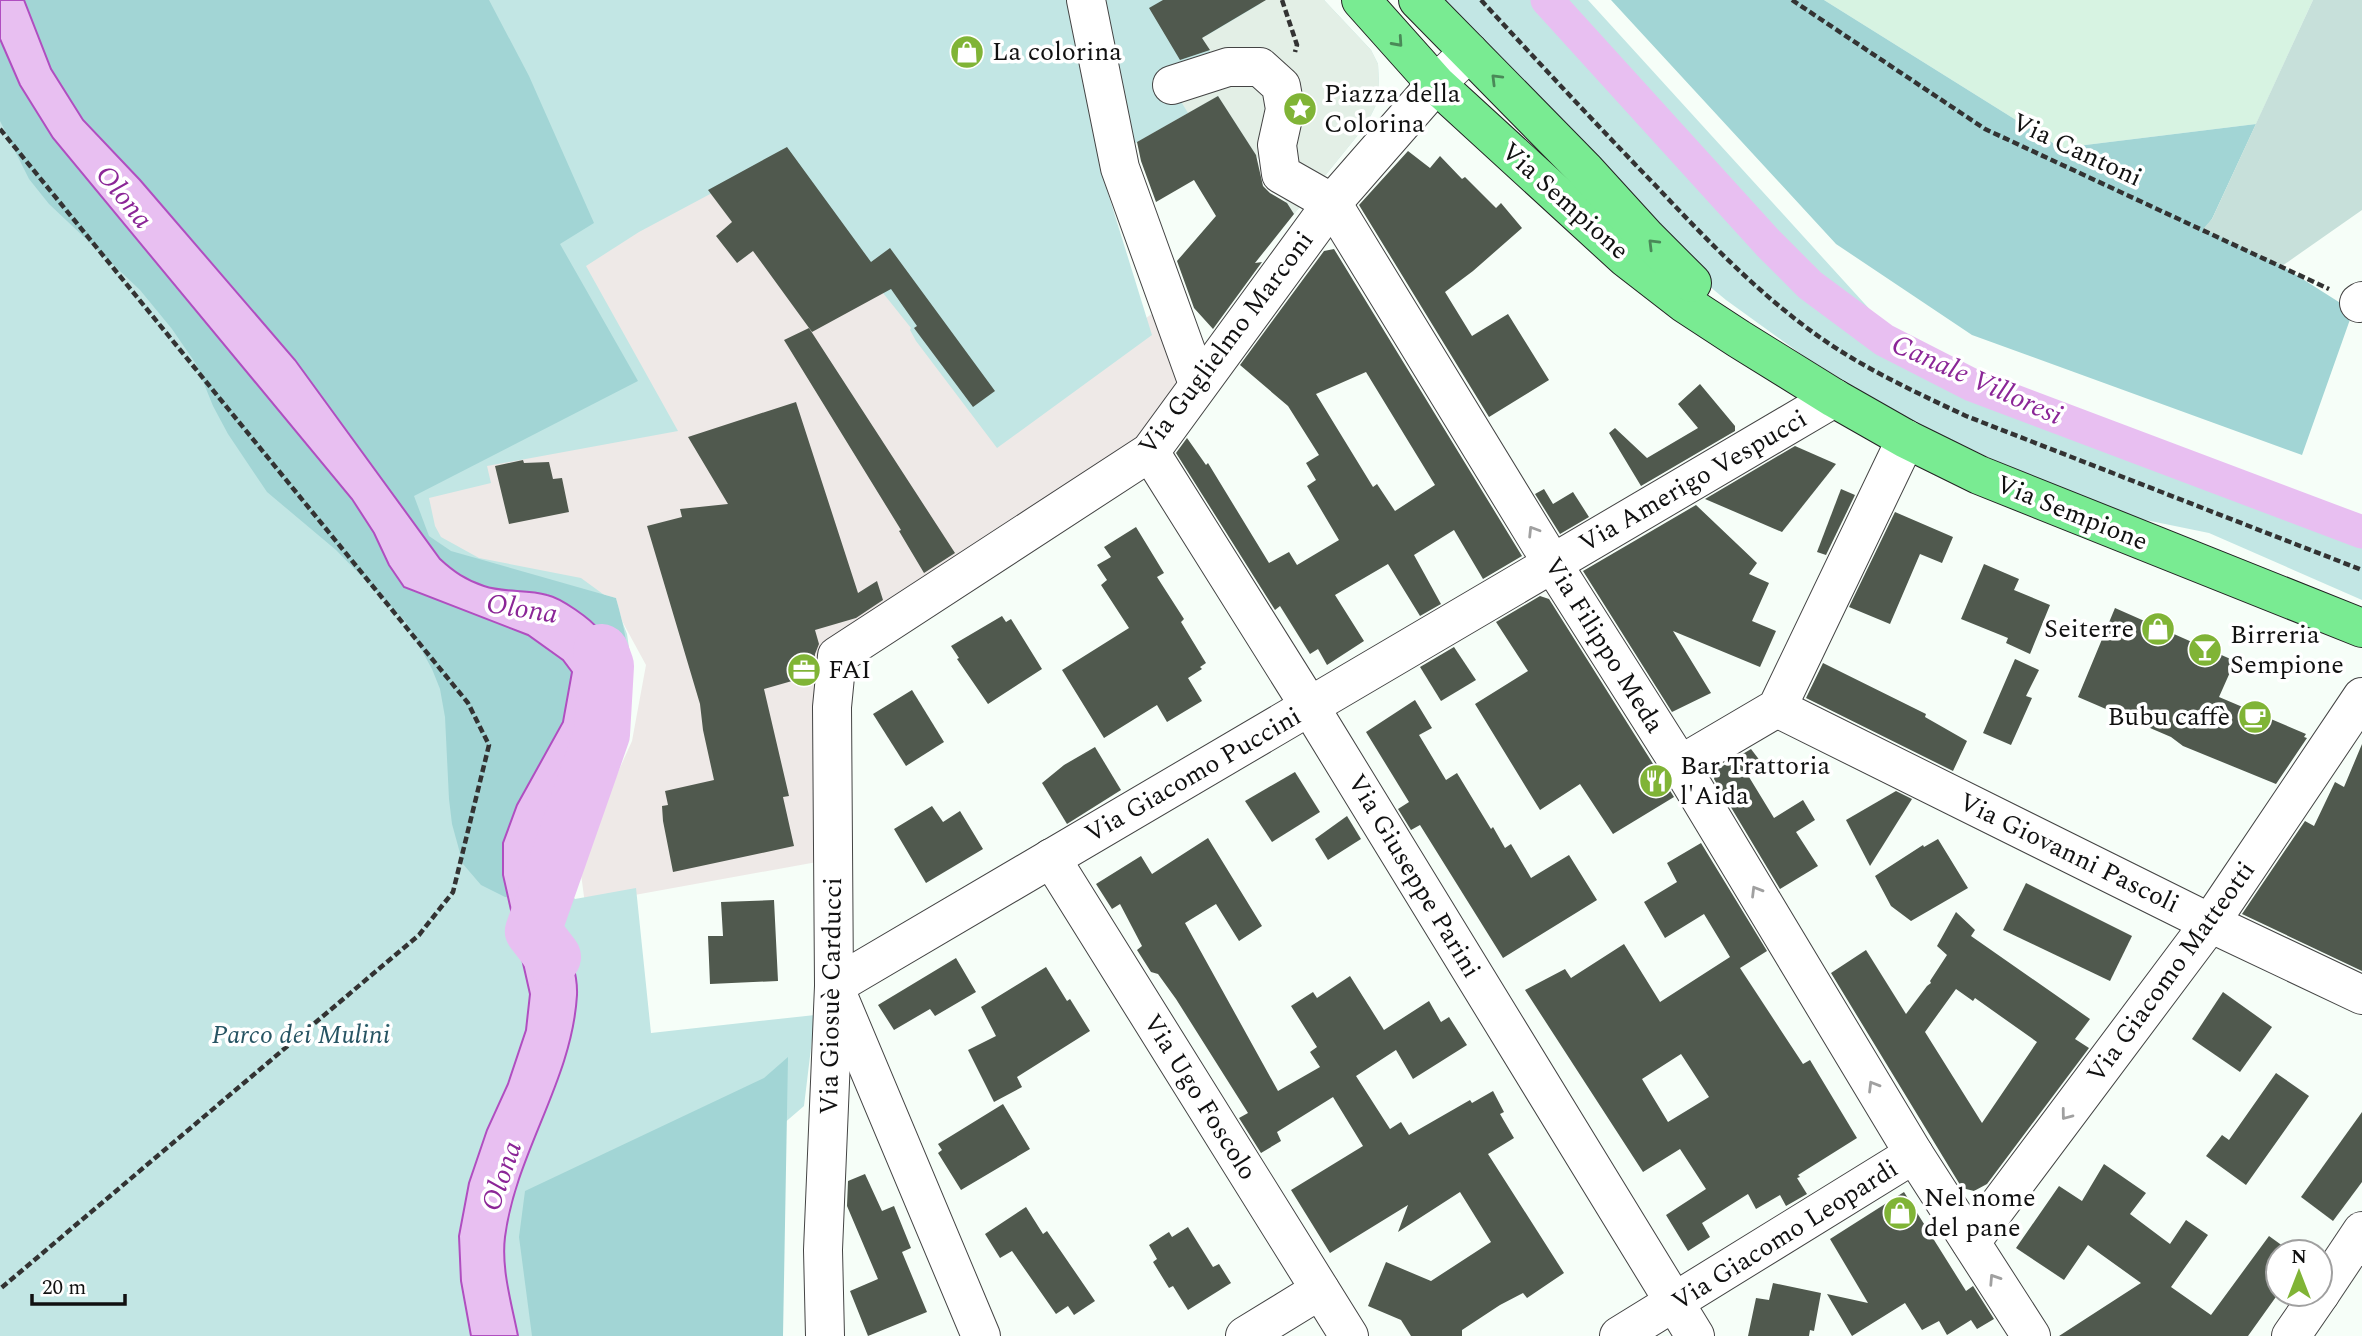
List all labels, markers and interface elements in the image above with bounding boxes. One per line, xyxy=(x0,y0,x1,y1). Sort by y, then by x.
place label: La colorina xyxy=(992,32,1122,72)
shop icon: La colorina xyxy=(948,33,986,71)
one-way arrow xyxy=(1390,34,1403,47)
place label: Piazza della Colorina xyxy=(1324,74,1461,144)
one-way arrow xyxy=(1491,75,1504,88)
place icon: Piazza della Colorina xyxy=(1281,90,1319,128)
street label: Via Cantoni xyxy=(2005,102,2149,198)
street label: Via Sempione xyxy=(1492,132,1638,270)
water label: Olona xyxy=(85,156,163,238)
street label: Via Guglielmo Marconi xyxy=(1128,223,1324,463)
one-way arrow xyxy=(1648,239,1661,252)
water label: Canale Villoresi xyxy=(1885,323,2069,437)
street label: Via Amerigo Vespucci xyxy=(1571,399,1815,563)
street label: Via Sempione xyxy=(1990,464,2154,562)
one-way arrow xyxy=(1528,526,1541,539)
street label: Via Filippo Meda xyxy=(1534,549,1674,741)
water label: Olona xyxy=(483,582,561,636)
place label: Seiterre xyxy=(2044,609,2134,649)
shop icon: Seiterre xyxy=(2139,610,2177,648)
place label: Birreria Sempione xyxy=(2230,615,2344,685)
bar icon: Birreria Sempione xyxy=(2186,631,2224,669)
place label: FAI xyxy=(828,650,871,690)
office icon: FAI xyxy=(785,651,823,689)
street label: Via Giacomo Puccini xyxy=(1077,697,1309,853)
place label: Bubu caffè xyxy=(2107,697,2230,737)
cafe icon: Bubu caffè xyxy=(2236,698,2274,736)
place label: Bar Trattoria l'Aida xyxy=(1680,746,1831,816)
restaurant icon: Bar Trattoria l'Aida xyxy=(1637,762,1675,800)
street label: Via Giuseppe Parini xyxy=(1337,766,1491,986)
street label: Via Giovanni Pascoli xyxy=(1952,782,2186,924)
street label: Via Giacomo Matteotti xyxy=(2077,853,2265,1091)
street label: Via Giosuè Carducci xyxy=(809,877,853,1115)
one-way arrow xyxy=(1751,886,1764,899)
street label: Via Ugo Foscolo xyxy=(1133,1006,1267,1188)
park label: Parco dei Mulini xyxy=(212,1015,390,1055)
one-way arrow xyxy=(1868,1081,1881,1094)
one-way arrow xyxy=(2062,1107,2075,1120)
water label: Olona xyxy=(470,1135,534,1217)
street label: Via Giacomo Leopardi xyxy=(1664,1149,1906,1321)
place label: Nel nome del pane xyxy=(1924,1178,2036,1248)
shop icon: Nel nome del pane xyxy=(1881,1194,1919,1232)
north arrow xyxy=(2264,1238,2334,1308)
text: N xyxy=(2291,1243,2307,1272)
scale bar xyxy=(32,1262,124,1306)
text: 20 m xyxy=(42,1272,86,1304)
one-way arrow xyxy=(1990,1273,2003,1286)

